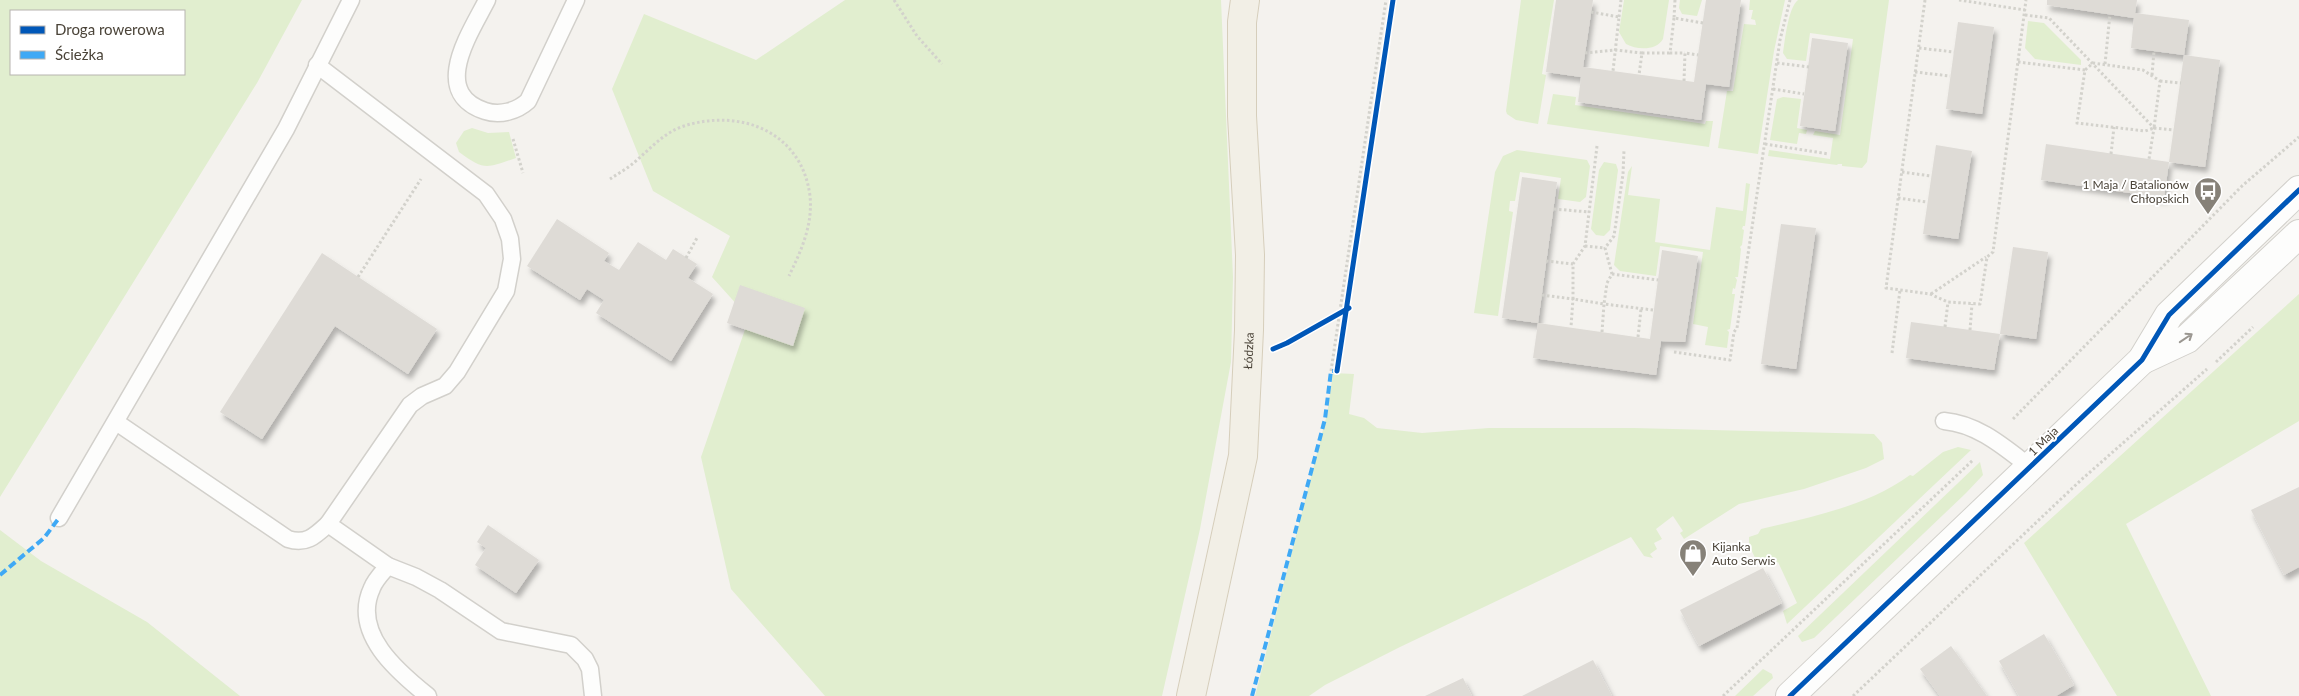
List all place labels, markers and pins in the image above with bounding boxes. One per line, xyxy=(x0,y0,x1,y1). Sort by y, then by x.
bus stop icon: 1 Maja / Batalionów Chłopskich xyxy=(2193,176,2223,215)
place label: 1 Maja / Batalionów Chłopskich xyxy=(2082,177,2190,206)
shop icon: Kijanka Auto Serwis xyxy=(1678,538,1708,577)
place label: Kijanka Auto Serwis xyxy=(1712,539,1776,568)

